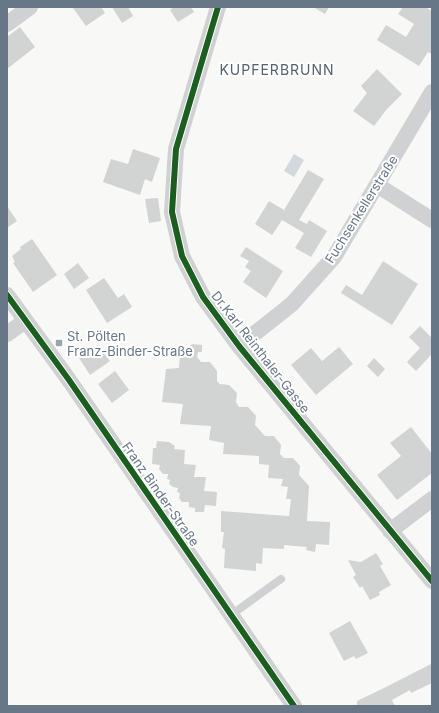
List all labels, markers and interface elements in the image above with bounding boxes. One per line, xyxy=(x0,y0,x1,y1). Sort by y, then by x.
district label: KUPFERBRUNN xyxy=(219,61,335,78)
street label: Fuchsenkellerstraße xyxy=(321,152,401,266)
street label: Dr.Karl Reinthaler-Gasse xyxy=(208,288,314,416)
place label: St. Pölten Franz-Binder-Straße xyxy=(67,328,193,359)
marker: St. Pölten Franz-Binder-Straße xyxy=(54,338,64,348)
street label: Franz Binder-Straße xyxy=(119,439,203,549)

